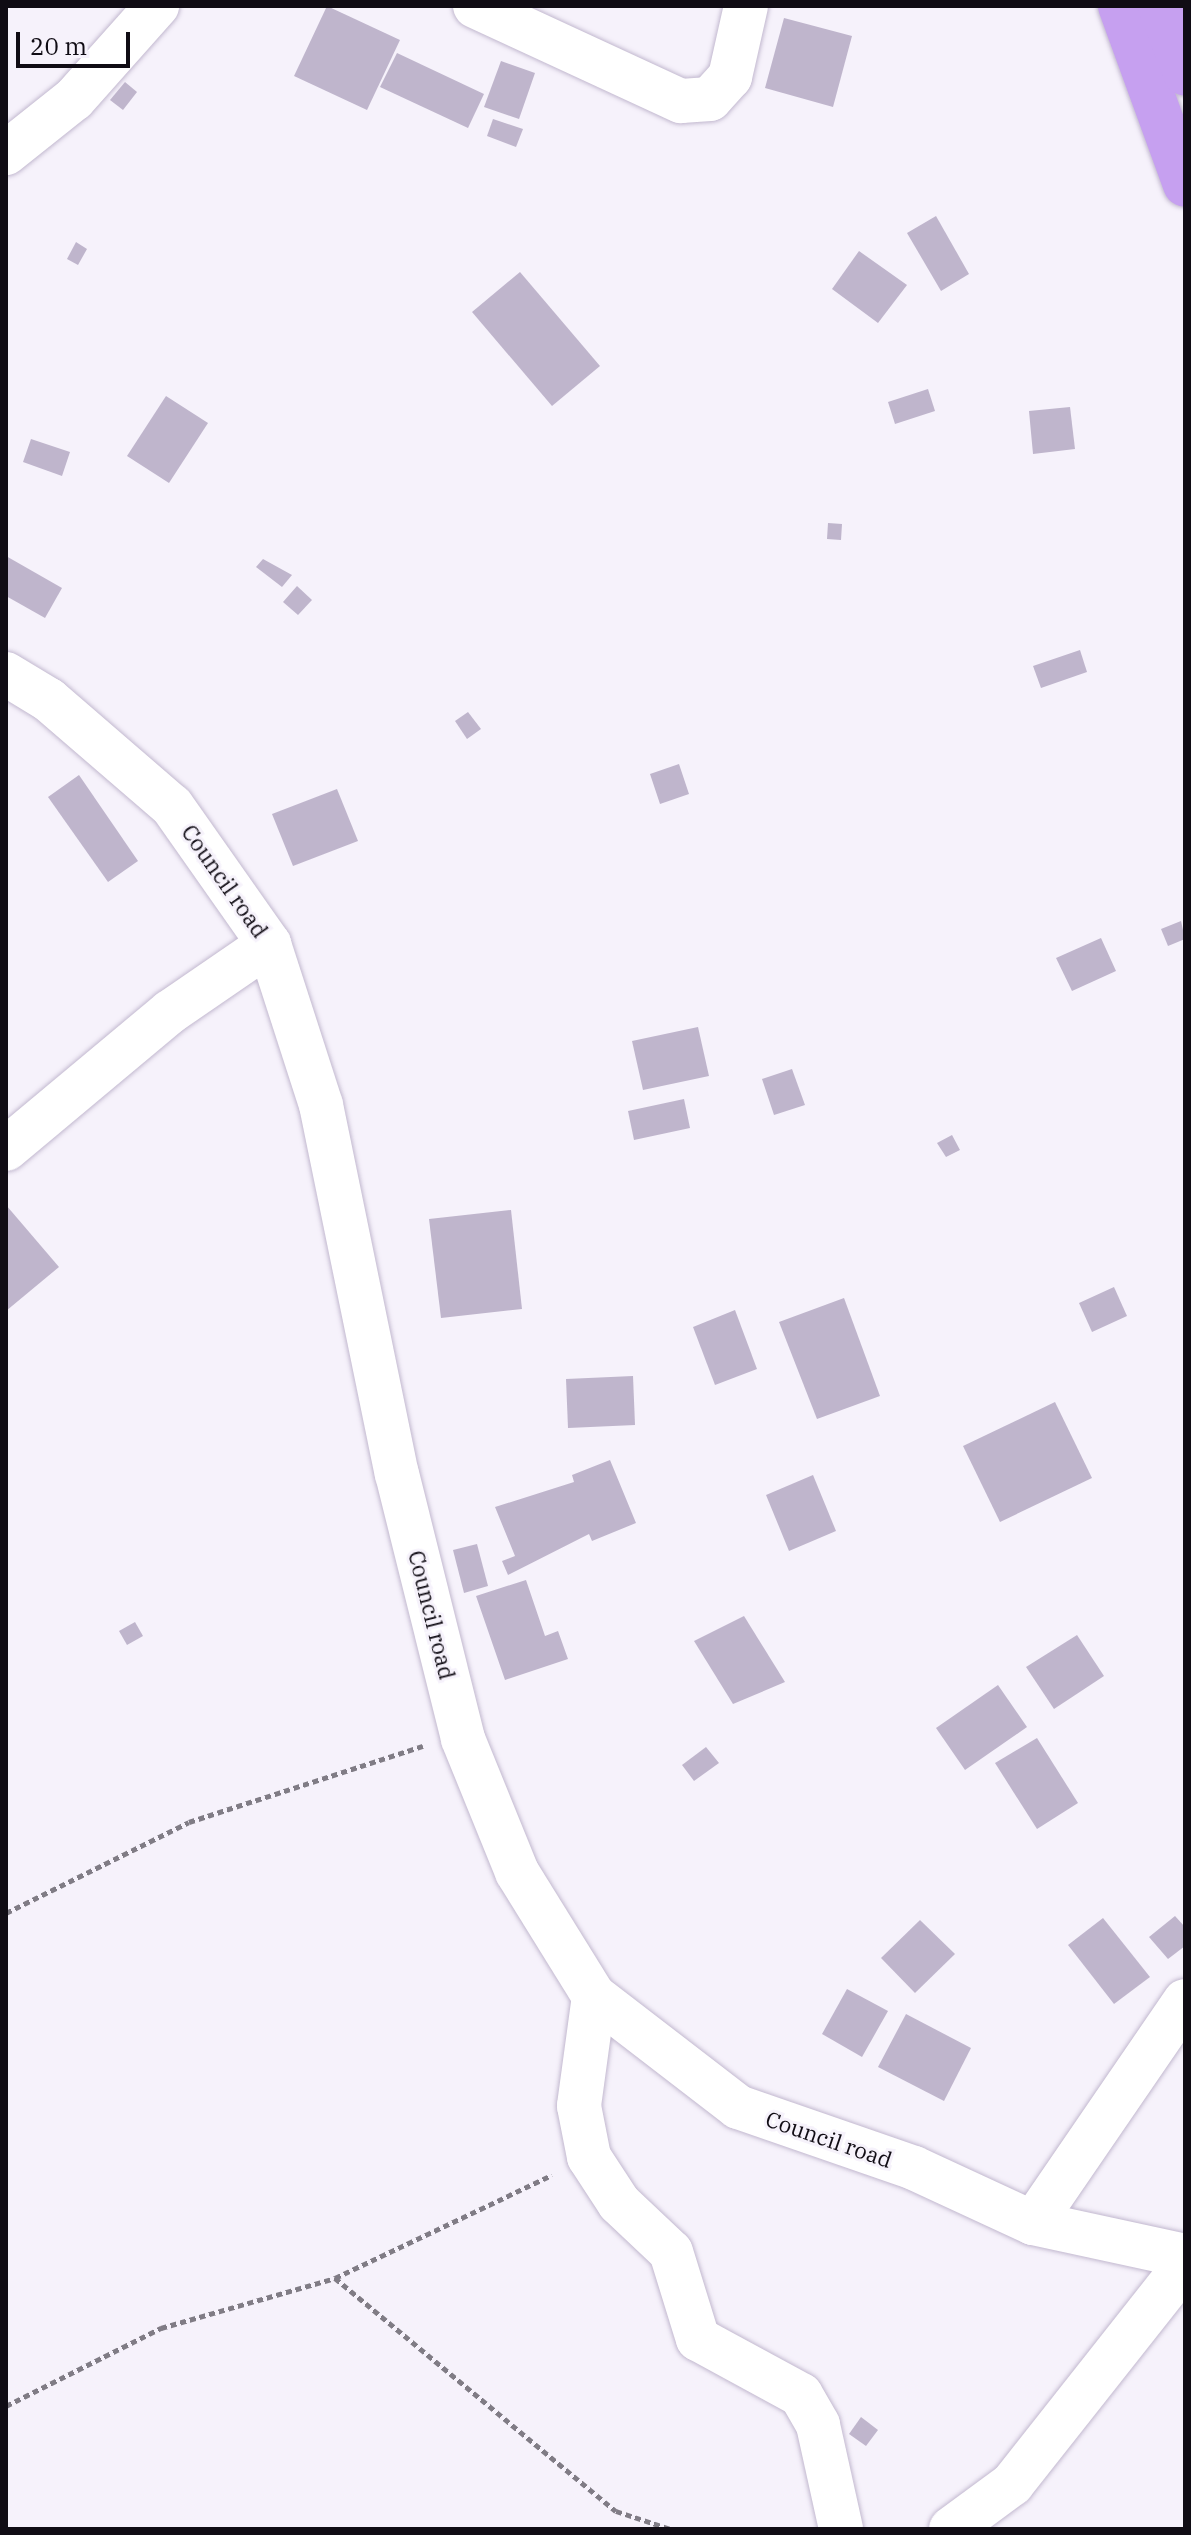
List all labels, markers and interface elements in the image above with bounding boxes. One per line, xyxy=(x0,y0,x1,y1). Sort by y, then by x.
scale bar xyxy=(20,16,134,66)
text: 20 m xyxy=(30,30,87,62)
street label: Council road xyxy=(176,819,274,943)
street label: Council road xyxy=(403,1548,461,1682)
street label: Council road xyxy=(762,2105,896,2173)

